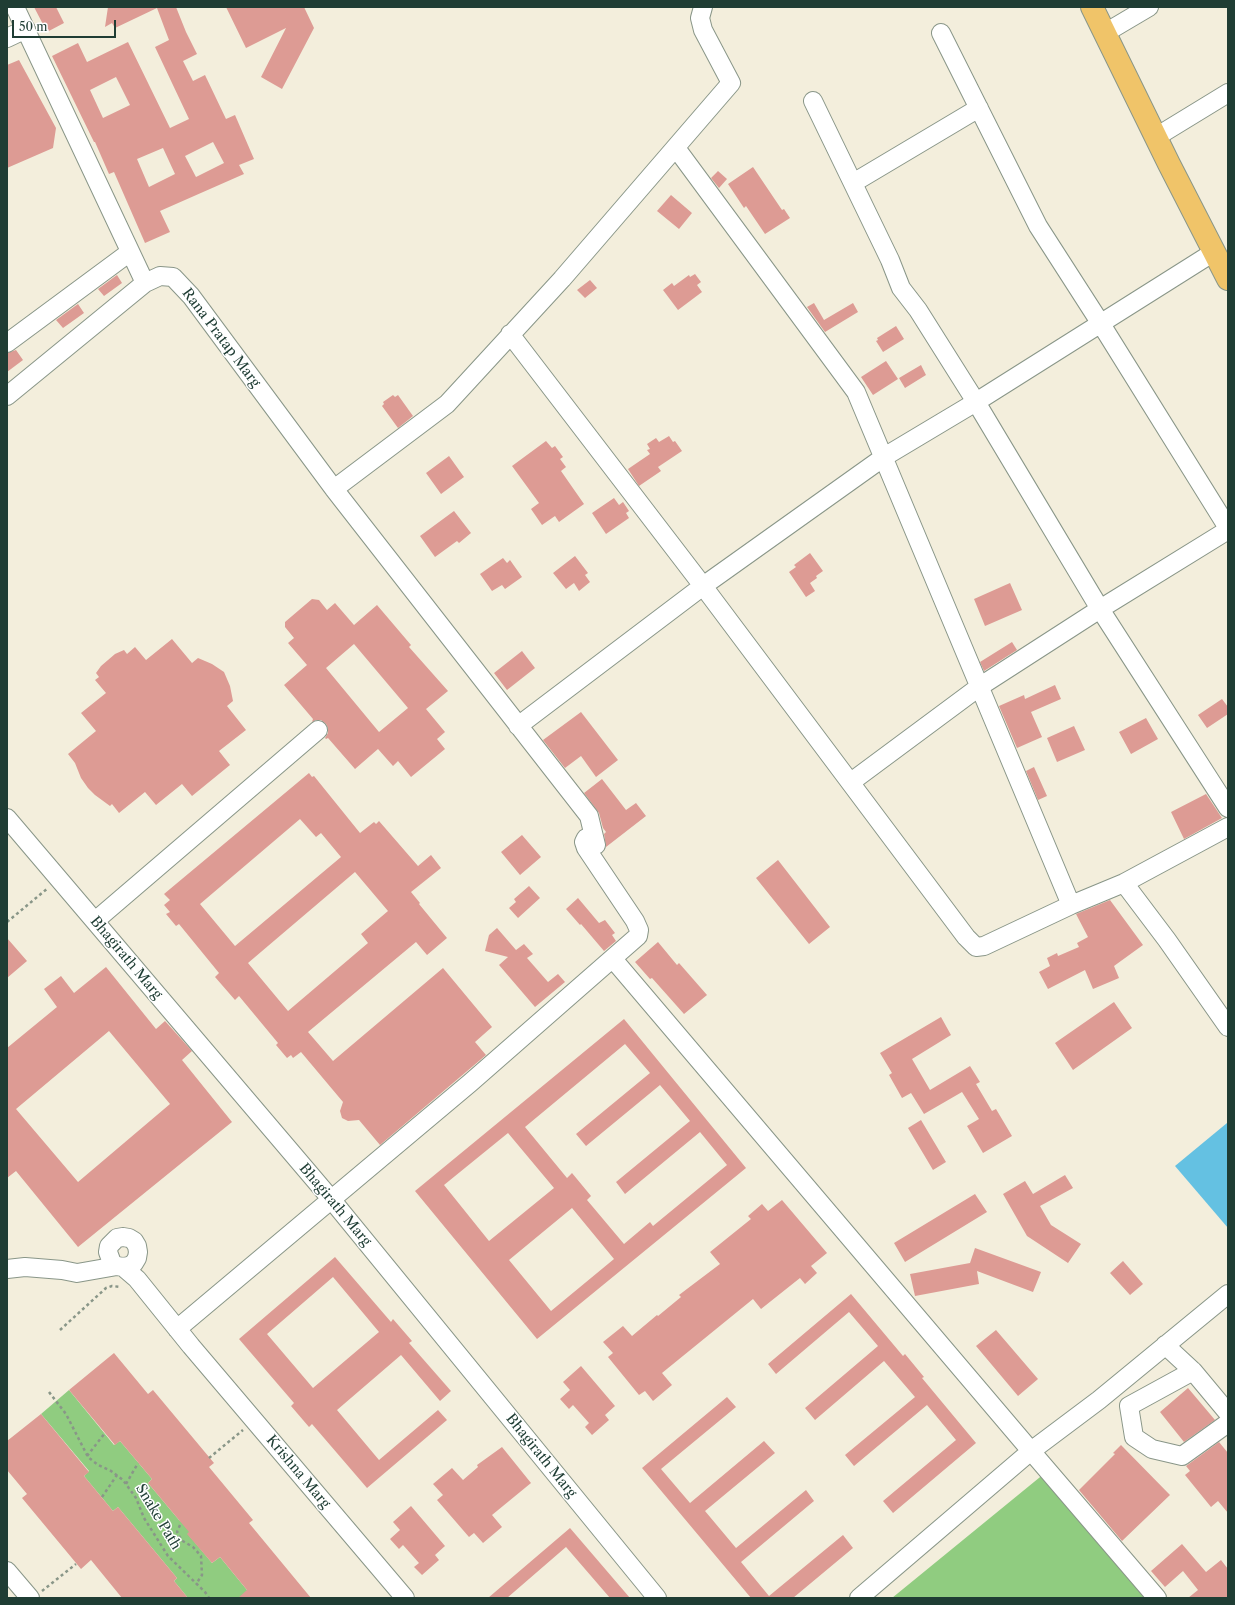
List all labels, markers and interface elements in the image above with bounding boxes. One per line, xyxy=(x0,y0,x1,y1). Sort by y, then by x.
scale bar xyxy=(14,12,118,38)
text: 50 m xyxy=(19,19,48,34)
street label: Rana Pratap Marg xyxy=(178,285,264,391)
street label: Bhagirath Marg xyxy=(87,913,165,1003)
street label: Bhagirath Marg xyxy=(296,1160,374,1250)
street label: Bhagirath Marg xyxy=(502,1411,580,1501)
street label: Krishna Marg xyxy=(263,1432,333,1512)
street label: Snake Path xyxy=(132,1481,184,1553)

